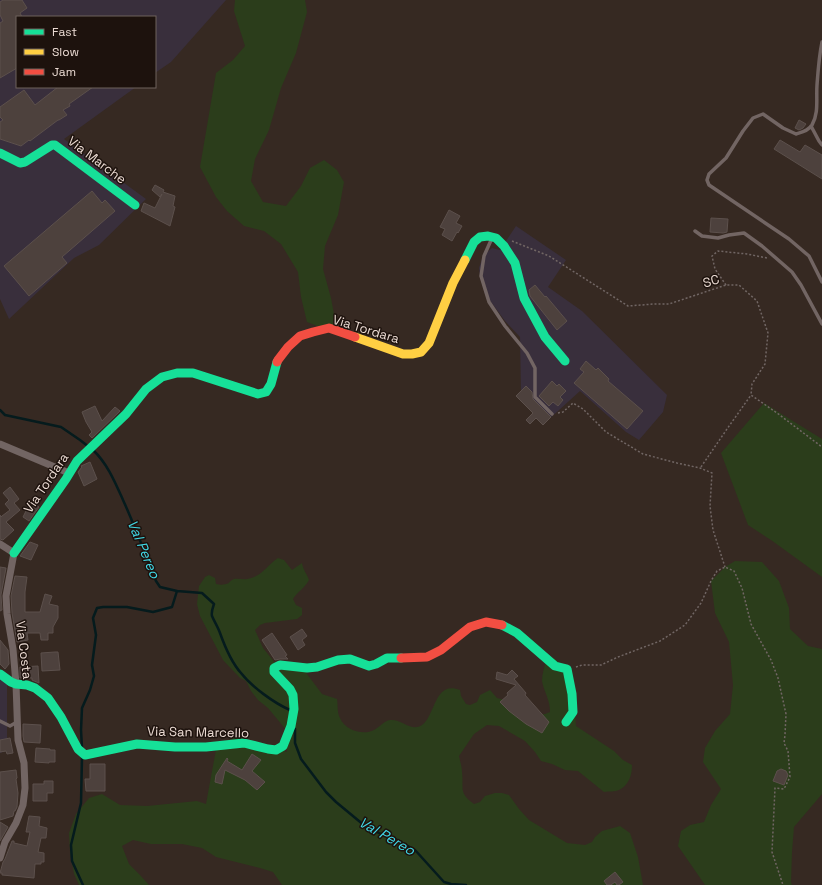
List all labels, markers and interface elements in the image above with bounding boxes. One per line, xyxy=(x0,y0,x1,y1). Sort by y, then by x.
legend xyxy=(16,16,156,88)
text: Fast xyxy=(52,24,77,40)
text: Slow xyxy=(52,44,79,60)
text: Jam xyxy=(52,64,76,80)
street label: Via Marche xyxy=(64,132,130,188)
street label: SC xyxy=(701,270,721,292)
street label: Via Tordara xyxy=(331,311,402,347)
street label: Via Tordara xyxy=(20,449,73,516)
water label: Val Pereo xyxy=(124,517,164,581)
street label: Via Costa xyxy=(12,620,36,681)
street label: Via San Marcello xyxy=(147,723,249,741)
water label: Val Pereo xyxy=(356,813,419,859)

